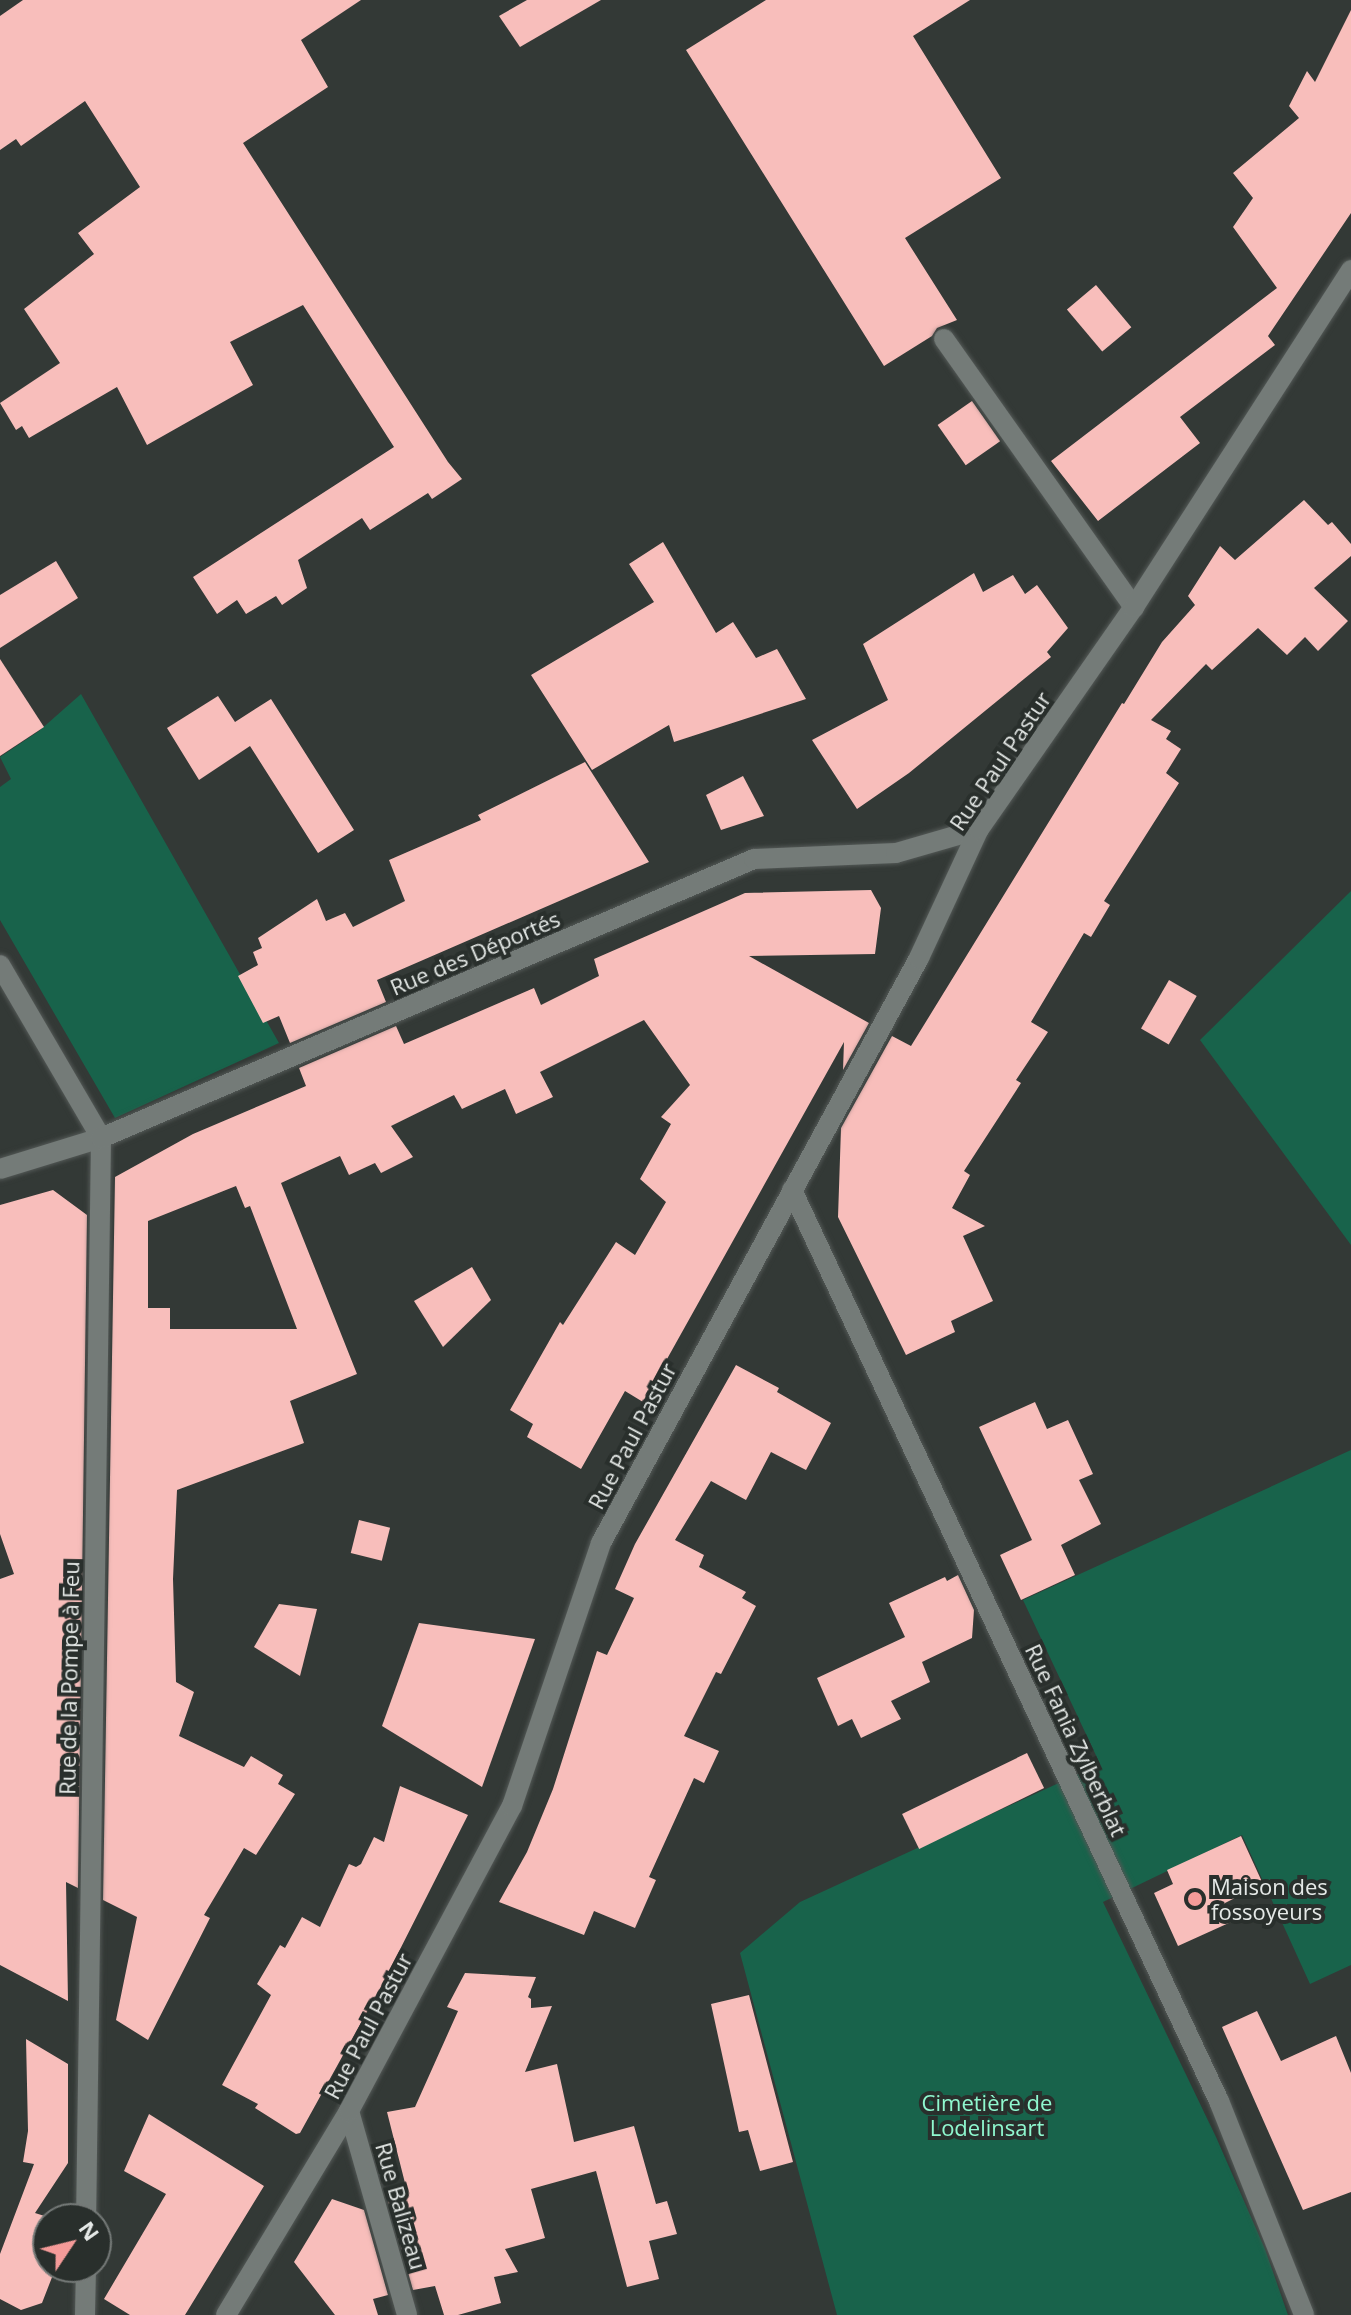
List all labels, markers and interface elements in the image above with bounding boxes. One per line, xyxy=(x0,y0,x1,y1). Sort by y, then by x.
street label: Rue Paul Pastur xyxy=(944,687,1056,835)
street label: Rue des Déportés xyxy=(386,905,564,1001)
street label: Rue Paul Pastur xyxy=(582,1358,682,1514)
street label: Rue de la Pompe à Feu xyxy=(54,1561,84,1795)
street label: Rue Fania Zylberblat xyxy=(1020,1640,1132,1840)
place label: Maison des fossoyeurs xyxy=(1211,1873,1328,1924)
marker: Maison des fossoyeurs xyxy=(1186,1890,1204,1908)
street label: Rue Paul Pastur xyxy=(318,1948,418,2104)
park label: Cimetière de Lodelinsart xyxy=(922,2089,1052,2140)
street label: Rue Balizeau xyxy=(370,2139,432,2273)
north arrow xyxy=(32,2203,112,2283)
text: N xyxy=(73,2214,107,2246)

